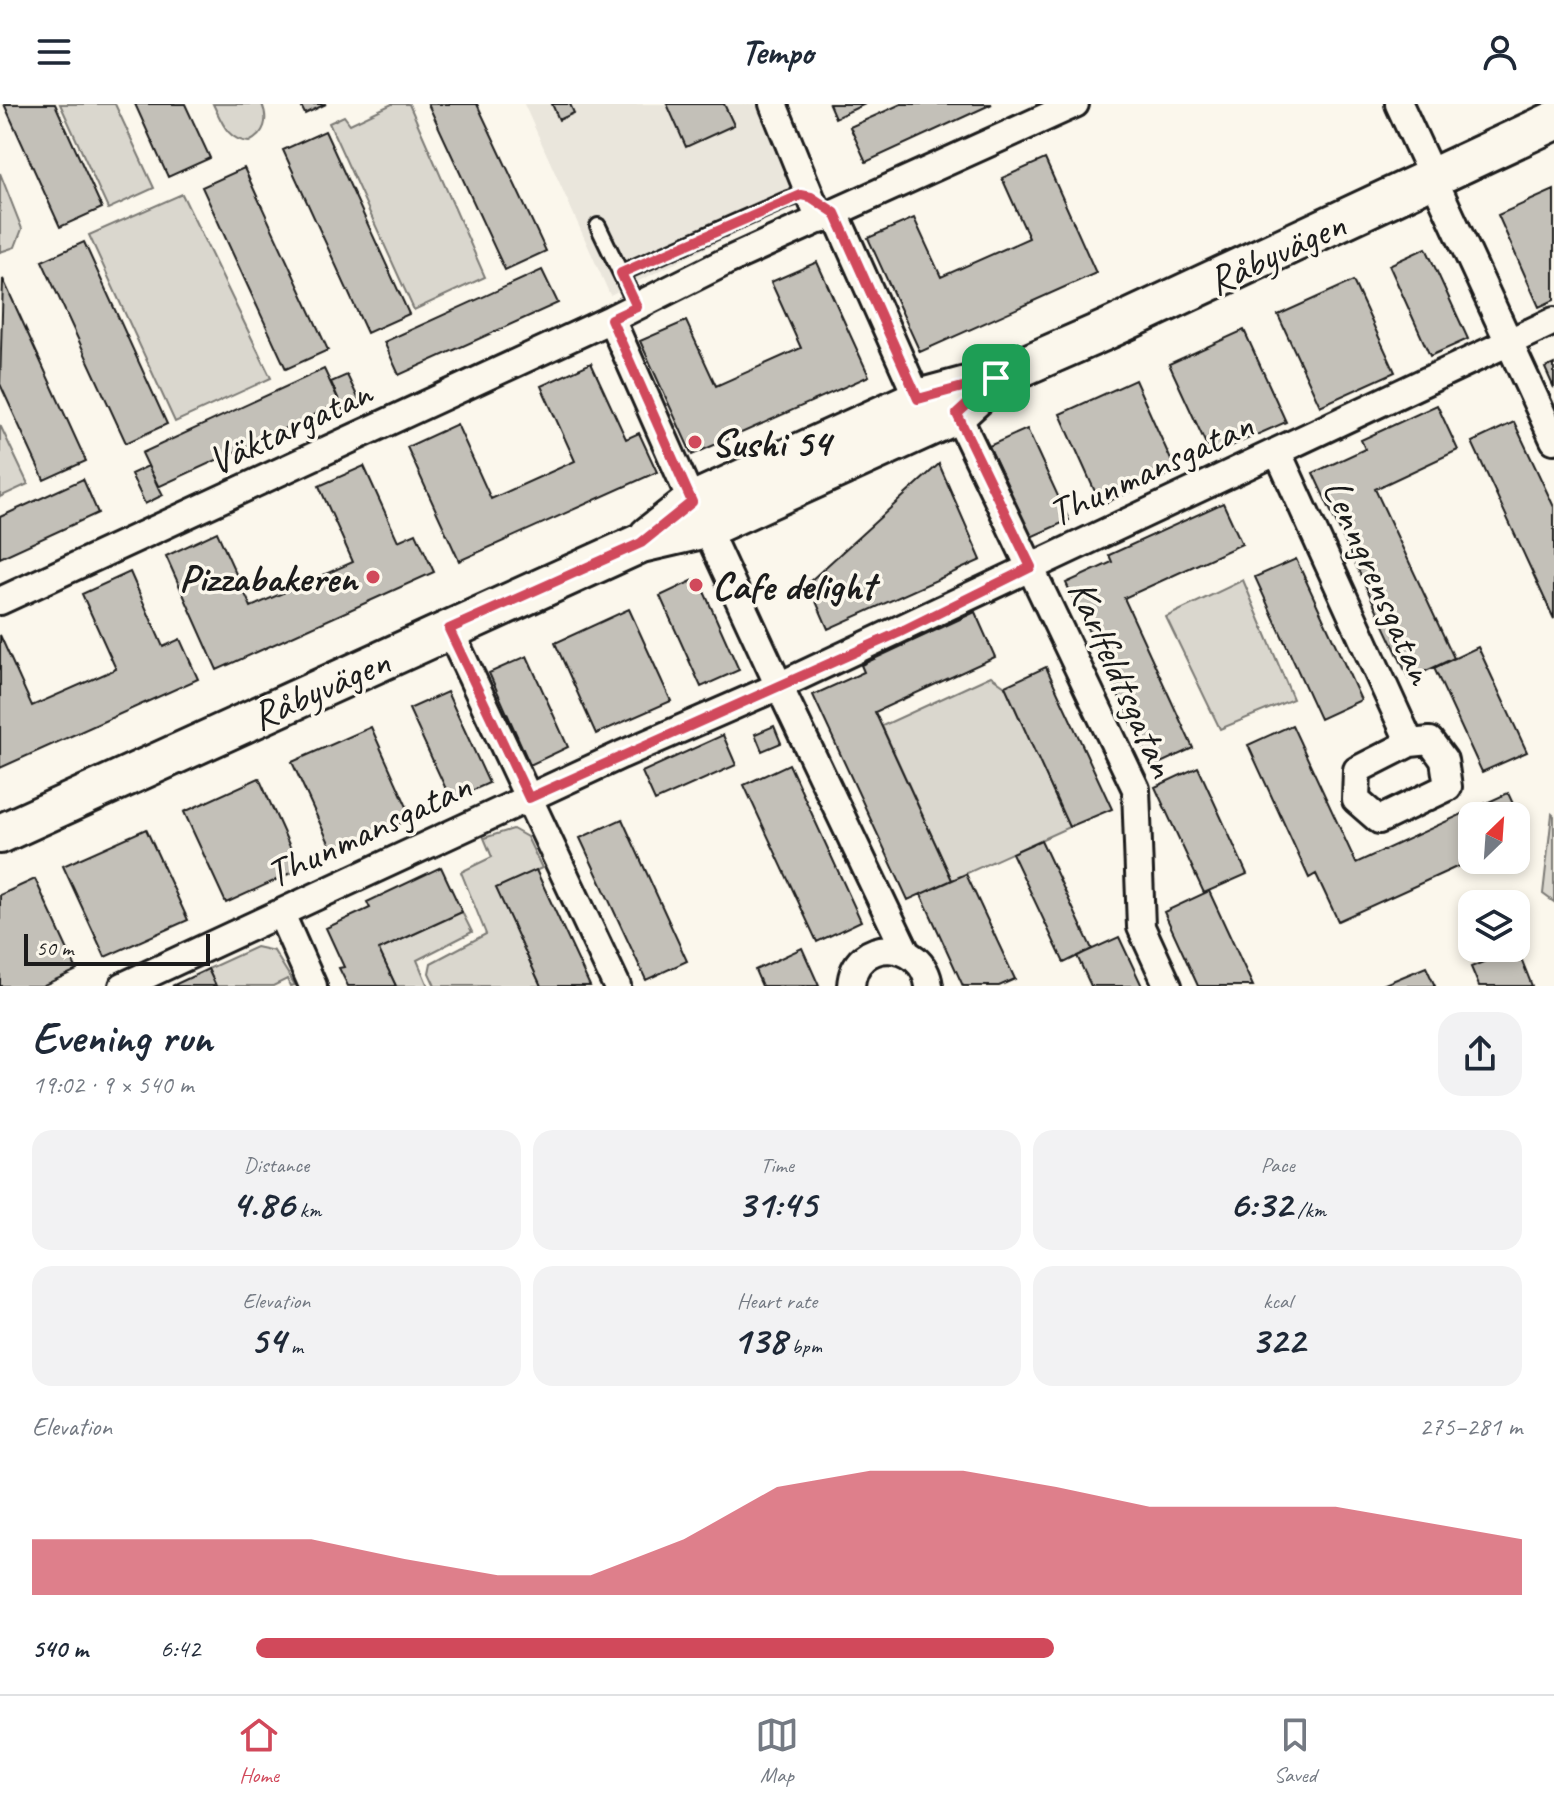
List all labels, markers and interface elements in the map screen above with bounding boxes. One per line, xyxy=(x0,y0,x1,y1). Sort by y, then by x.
text: Tempo xyxy=(741,29,813,75)
icon: menu xyxy=(32,30,76,74)
icon: person xyxy=(1478,30,1522,74)
street label: Råbyvägen xyxy=(1200,199,1354,306)
pin xyxy=(962,344,1030,412)
icon: arrive xyxy=(974,356,1018,400)
street label: Väktargatan xyxy=(200,366,381,486)
street label: Thunmansgatan xyxy=(1040,399,1262,538)
place label: Sushi 54 xyxy=(711,418,835,468)
marker: Sushi 54 xyxy=(686,433,704,451)
street label: Lenngrensgatan xyxy=(1312,471,1447,693)
place label: Pizzabakeren xyxy=(179,553,360,603)
place label: Cafe delight xyxy=(712,561,880,611)
marker: Pizzabakeren xyxy=(364,568,382,586)
street label: Karlfeldtsgatan xyxy=(1056,572,1188,786)
marker: Cafe delight xyxy=(687,576,705,594)
street label: Råbyvägen xyxy=(244,636,398,741)
street label: Thunmansgatan xyxy=(258,760,480,899)
north arrow xyxy=(1458,802,1530,874)
map controls xyxy=(1458,802,1530,962)
button: layers xyxy=(1458,890,1530,962)
scale bar xyxy=(24,930,210,966)
text: 50 m xyxy=(36,934,73,962)
text: Evening run xyxy=(32,1010,212,1065)
button: share xyxy=(1438,1012,1522,1096)
text: 19:02 · 9 × 540 m xyxy=(32,1068,193,1101)
text: Distance xyxy=(244,1151,309,1179)
text: Time xyxy=(760,1151,794,1179)
text: Pace xyxy=(1261,1151,1295,1179)
text: 4.86 xyxy=(232,1179,294,1229)
text: 31:45 xyxy=(737,1179,817,1229)
text: 6:32 xyxy=(1229,1179,1292,1229)
text: km xyxy=(294,1196,321,1224)
text: /km xyxy=(1292,1196,1326,1224)
text: Elevation xyxy=(242,1287,310,1315)
text: Heart rate xyxy=(737,1287,817,1315)
text: kcal xyxy=(1263,1287,1292,1315)
text: 54 xyxy=(250,1315,285,1365)
text: 138 xyxy=(732,1315,786,1365)
text: 322 xyxy=(1251,1315,1305,1365)
text: m xyxy=(285,1332,303,1360)
text: bpm xyxy=(786,1332,822,1360)
text: Elevation xyxy=(32,1410,112,1443)
text: 275–281 m xyxy=(1419,1410,1522,1443)
text: 540 m xyxy=(32,1632,88,1665)
text: 6:42 xyxy=(160,1632,200,1665)
tab: Home xyxy=(237,1713,281,1789)
tab: Map xyxy=(755,1713,799,1789)
tab: Saved xyxy=(1273,1713,1317,1789)

